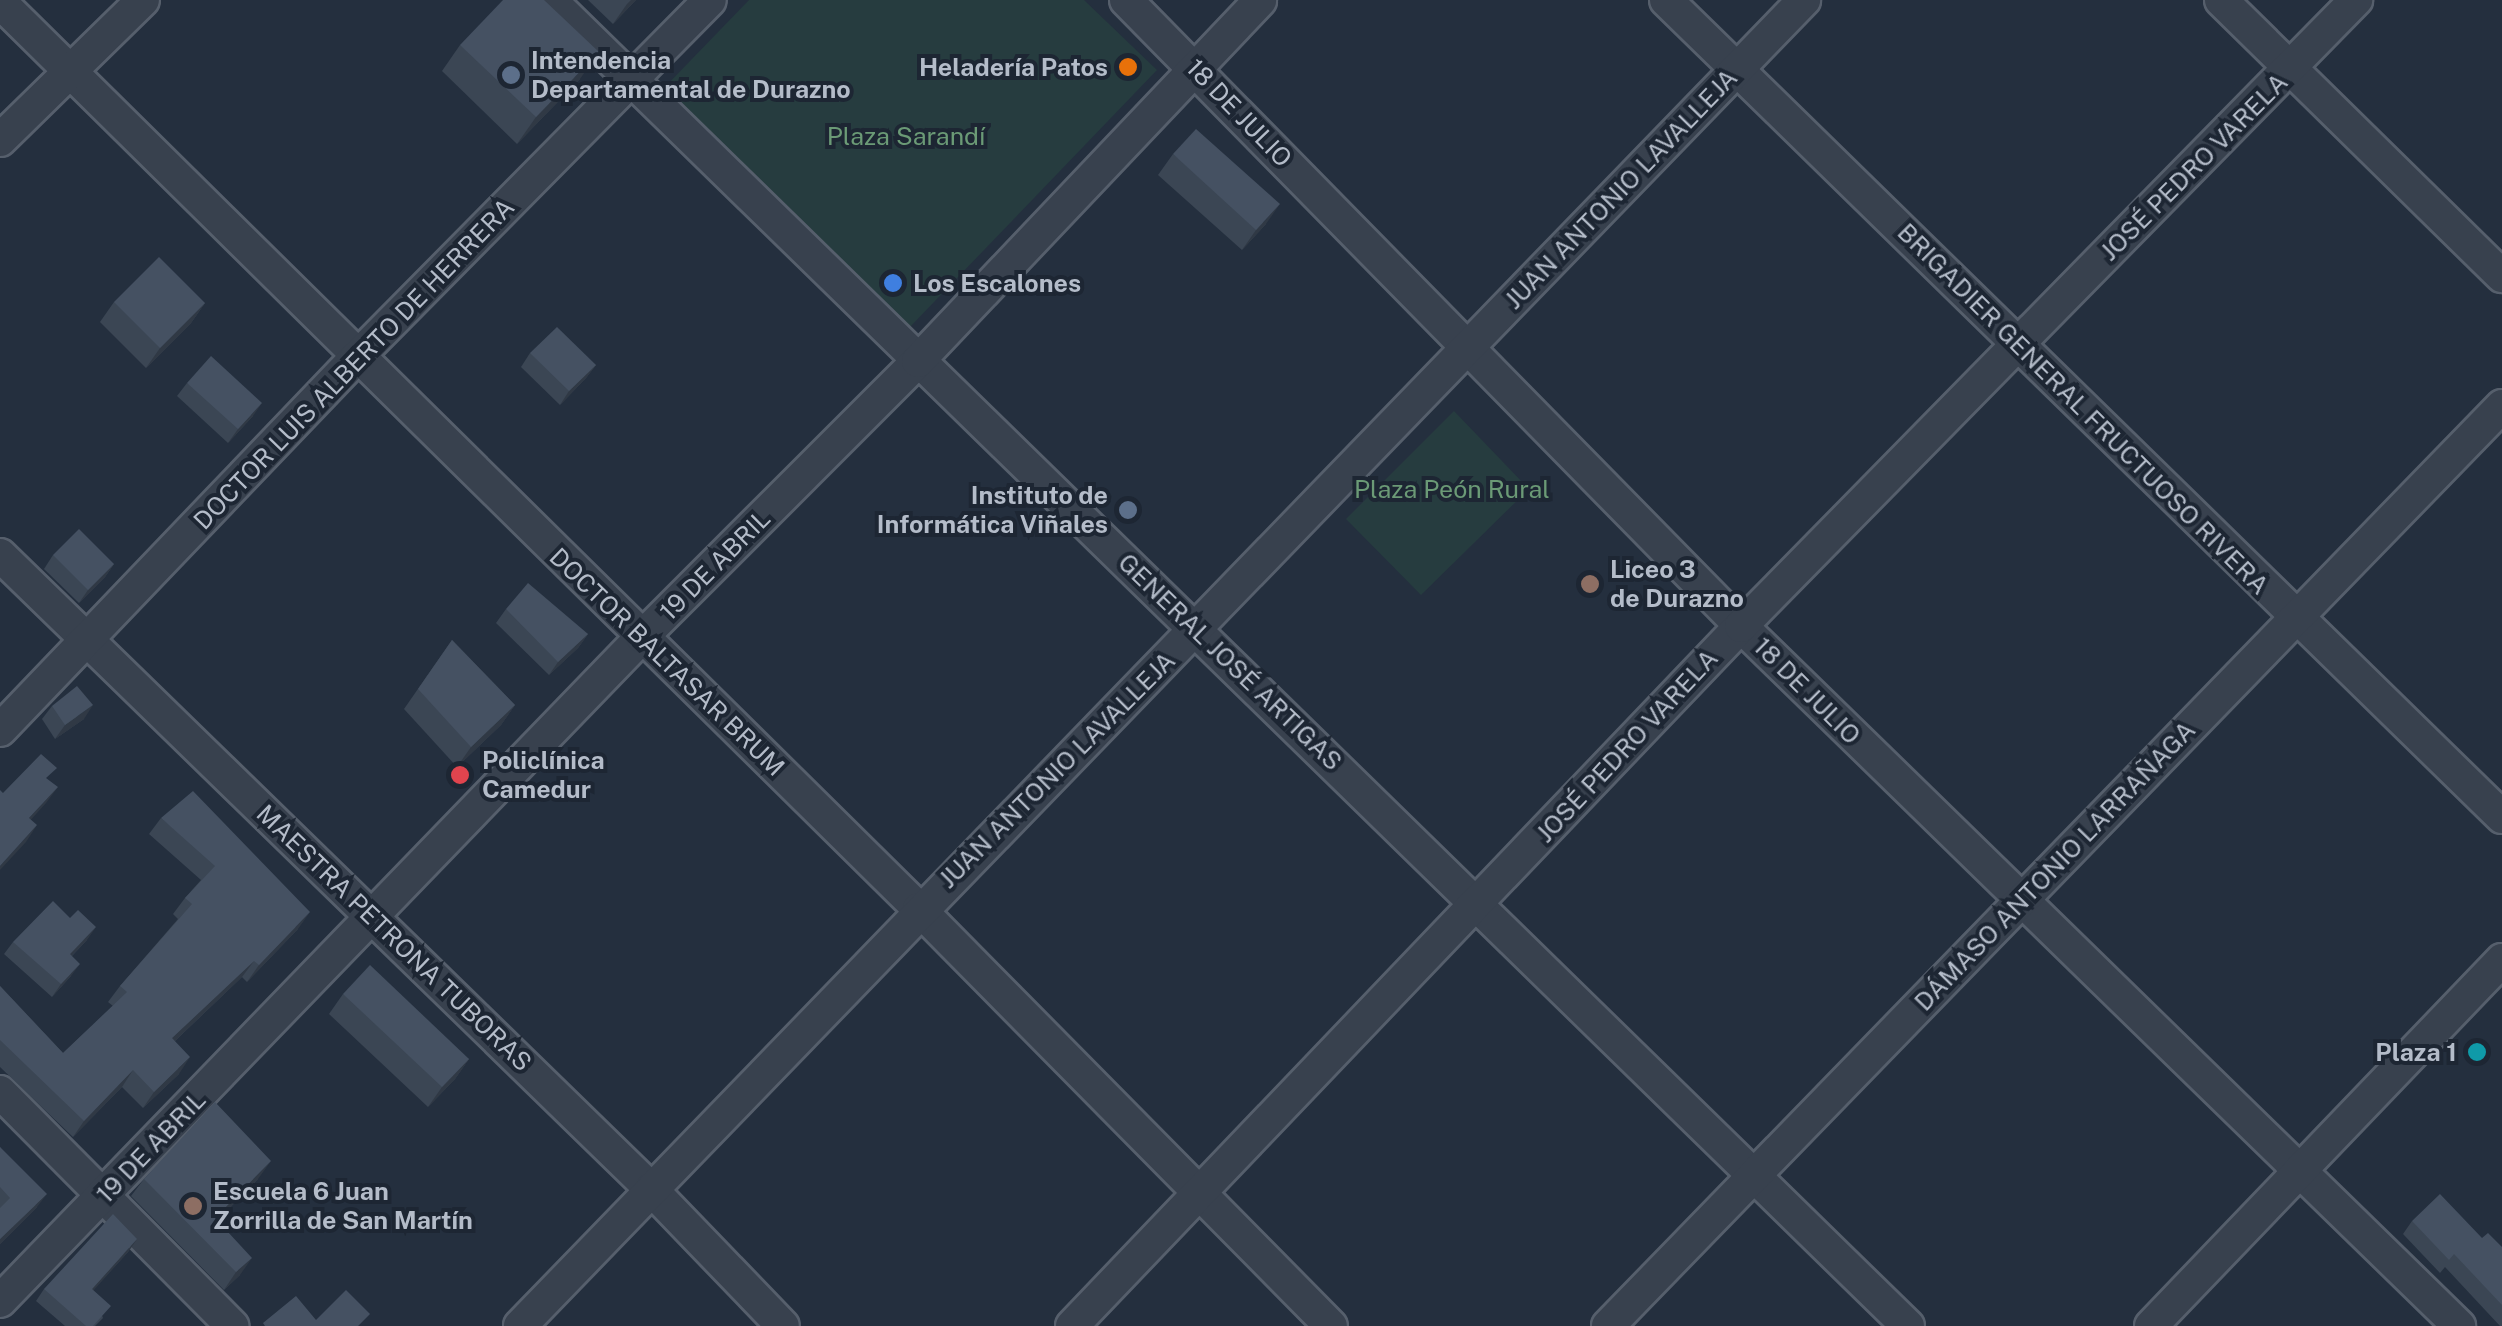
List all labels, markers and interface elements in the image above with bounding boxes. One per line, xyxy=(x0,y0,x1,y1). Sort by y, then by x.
place label: Intendencia Departamental de Durazno xyxy=(531,46,851,105)
place label: Heladería Patos xyxy=(919,52,1108,82)
street label: 18 DE JULIO xyxy=(1180,53,1298,173)
marker: Heladería Patos xyxy=(1117,56,1139,78)
street label: JUAN ANTONIO LAVALLEJA xyxy=(1498,63,1744,315)
marker: Intendencia Departamental de Durazno xyxy=(500,64,522,86)
street label: JOSÉ PEDRO VARELA xyxy=(2094,67,2294,267)
park label: Plaza Sarandí xyxy=(827,121,985,151)
street label: DOCTOR LUIS ALBERTO DE HERRERA xyxy=(188,192,520,536)
street label: BRIGADIER GENERAL FRUCTUOSO RIVERA xyxy=(1891,217,2275,601)
place label: Los Escalones xyxy=(913,268,1081,298)
marker: Los Escalones xyxy=(882,272,904,294)
park label: Plaza Peón Rural xyxy=(1354,474,1550,504)
place label: Instituto de Informática Viñales xyxy=(876,481,1108,540)
marker: Instituto de Informática Viñales xyxy=(1117,499,1139,521)
street label: 19 DE ABRIL xyxy=(654,504,776,626)
street label: DOCTOR BALTASAR BRUM xyxy=(543,542,791,782)
street label: GENERAL JOSÉ ARTIGAS xyxy=(1112,547,1348,777)
place label: Liceo 3 de Durazno xyxy=(1610,555,1744,614)
marker: Liceo 3 de Durazno xyxy=(1579,573,1601,595)
street label: 18 DE JULIO xyxy=(1747,631,1867,751)
street label: JOSÉ PEDRO VARELA xyxy=(1530,643,1724,849)
street label: JUAN ANTONIO LAVALLEJA xyxy=(933,646,1181,894)
street label: DÁMASO ANTONIO LARRAÑAGA xyxy=(1908,715,2202,1017)
place label: Policlínica Camedur xyxy=(482,746,605,805)
marker: Policlínica Camedur xyxy=(447,762,473,788)
street label: MAESTRA PETRONA TUBORAS xyxy=(250,799,538,1077)
place label: Plaza 1 xyxy=(2375,1037,2457,1067)
marker: Plaza 1 xyxy=(2466,1041,2488,1063)
street label: 19 DE ABRIL xyxy=(90,1085,212,1209)
place label: Escuela 6 Juan Zorrilla de San Martín xyxy=(213,1177,473,1236)
marker: Escuela 6 Juan Zorrilla de San Martín xyxy=(182,1195,204,1217)

